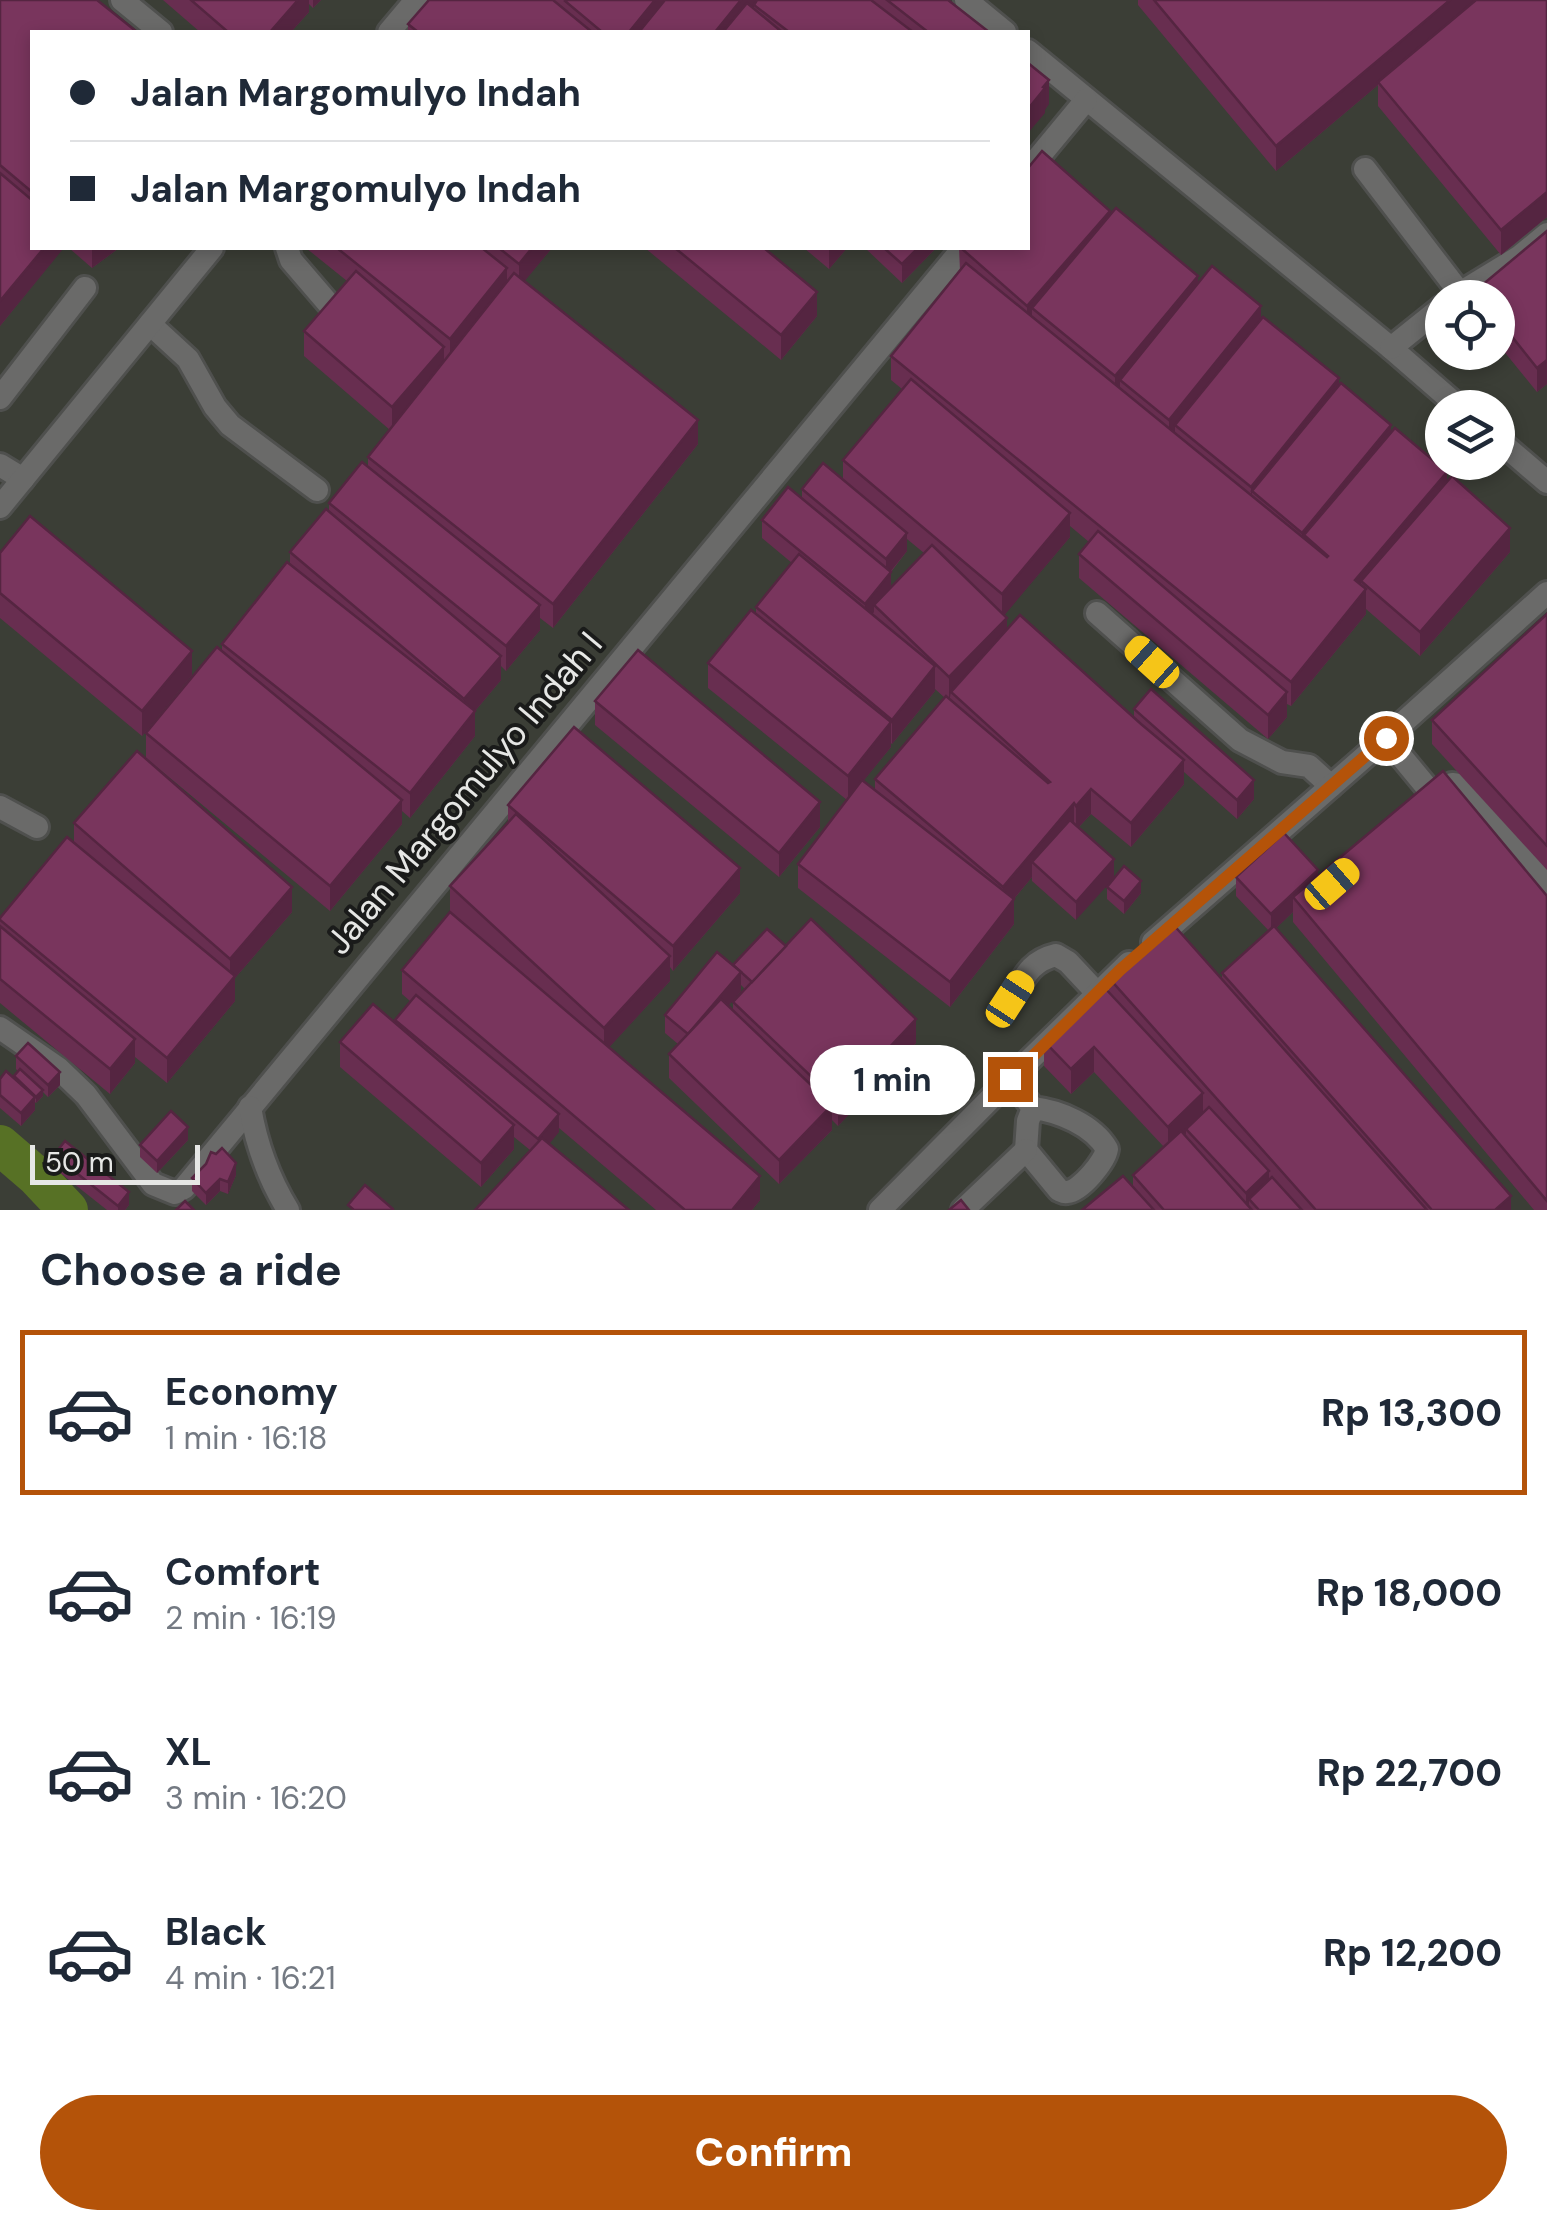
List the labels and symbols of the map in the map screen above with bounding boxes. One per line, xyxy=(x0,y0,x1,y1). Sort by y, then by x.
street label: Jalan Margomulyo Indah I xyxy=(315,622,613,964)
car xyxy=(1120,631,1184,693)
route start xyxy=(1364,716,1409,761)
car xyxy=(1300,853,1364,915)
car xyxy=(981,966,1039,1032)
callout: 1 min xyxy=(810,1044,975,1114)
route end xyxy=(988,1057,1033,1102)
scale bar xyxy=(30,1140,200,1184)

